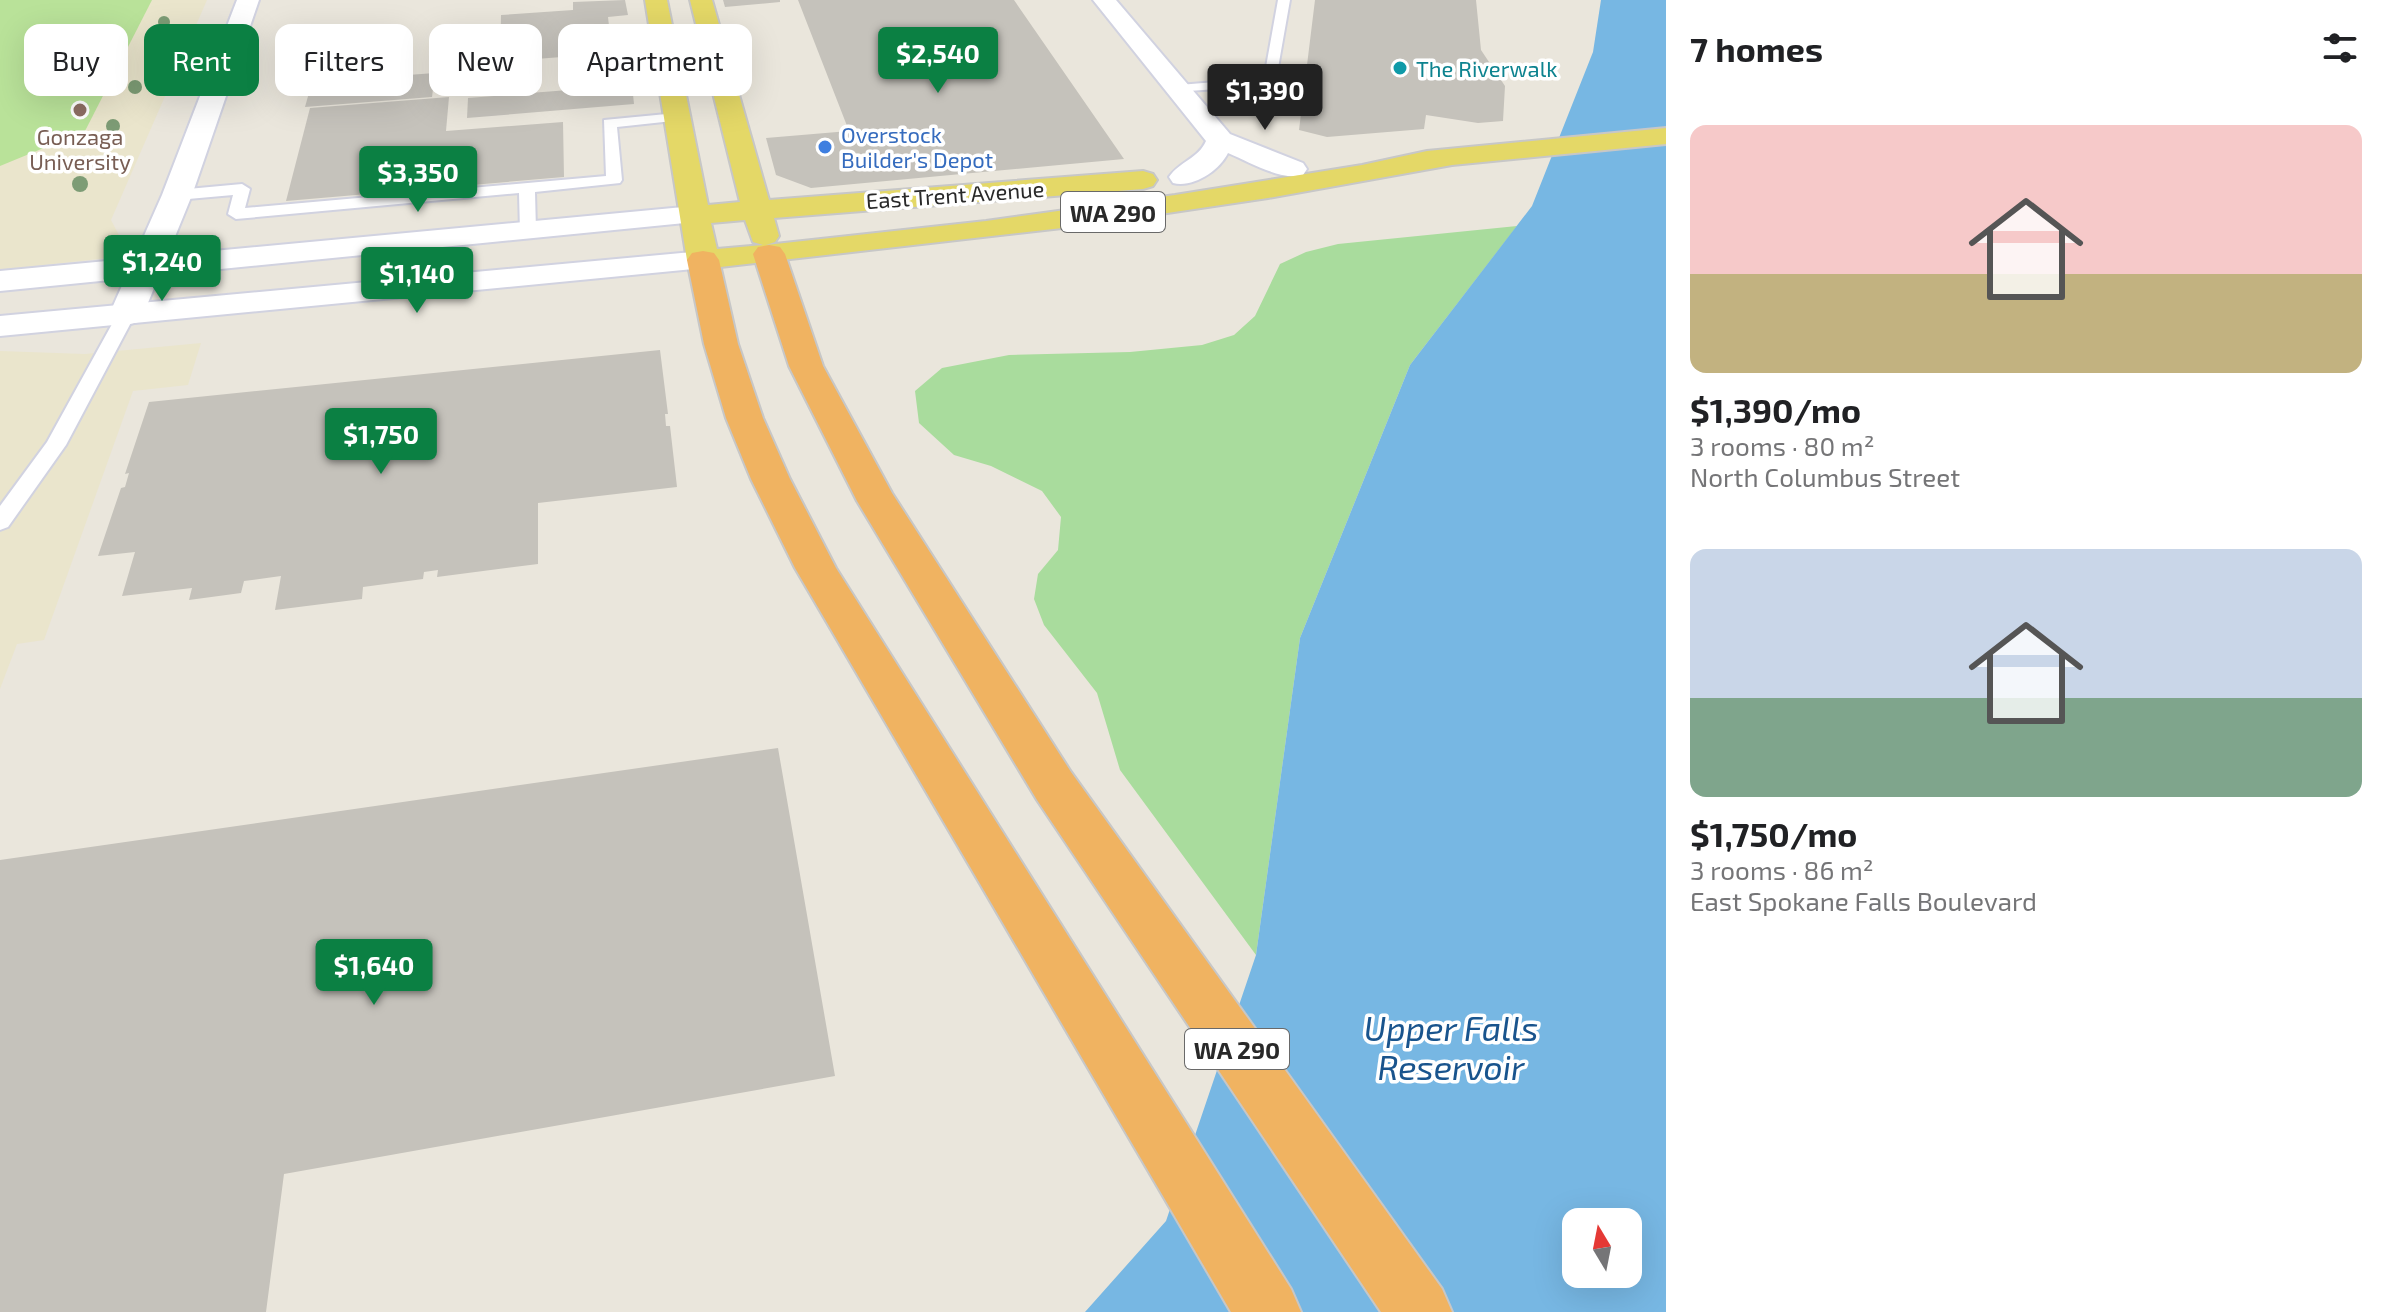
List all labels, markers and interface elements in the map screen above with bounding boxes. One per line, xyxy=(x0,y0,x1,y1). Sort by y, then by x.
chip: Buy xyxy=(24,24,128,96)
chip: Rent xyxy=(144,24,259,96)
chip: Filters xyxy=(275,24,413,96)
chip: New xyxy=(429,24,542,96)
chip: Apartment xyxy=(558,24,752,96)
icon: filters xyxy=(2318,26,2362,70)
pin: $2,540 xyxy=(873,27,1003,95)
text: 7 homes xyxy=(1690,28,1823,69)
text: $2,540 xyxy=(896,37,980,68)
place label: The Riverwalk xyxy=(1416,55,1557,81)
marker: The Riverwalk xyxy=(1391,59,1409,77)
pin: $1,390 xyxy=(1200,64,1330,132)
text: $1,390 xyxy=(1225,74,1305,105)
marker: Gonzaga University xyxy=(71,101,89,119)
place label: Overstock Builder's Depot xyxy=(841,121,993,172)
place label: Gonzaga University xyxy=(29,123,131,174)
marker: Overstock Builder's Depot xyxy=(816,138,834,156)
pin: $3,350 xyxy=(353,146,483,214)
text: $3,350 xyxy=(377,156,459,187)
street label: East Trent Avenue xyxy=(865,175,1045,213)
icon: home xyxy=(1954,177,2098,321)
road number: WA 290 xyxy=(1061,192,1165,232)
pin: $1,240 xyxy=(97,235,227,303)
text: $1,240 xyxy=(122,245,202,276)
pin: $1,140 xyxy=(352,247,482,315)
text: $1,140 xyxy=(379,257,455,288)
text: $1,390/mo xyxy=(1690,389,1861,430)
pin: $1,750 xyxy=(316,408,446,476)
text: $1,750 xyxy=(343,418,419,449)
text: 3 rooms · 80 m² xyxy=(1690,430,1874,461)
text: North Columbus Street xyxy=(1690,461,1960,492)
icon: home xyxy=(1954,601,2098,745)
text: $1,750/mo xyxy=(1690,813,1857,854)
text: 3 rooms · 86 m² xyxy=(1690,854,1874,885)
text: East Spokane Falls Boulevard xyxy=(1690,885,2037,916)
pin: $1,640 xyxy=(309,939,439,1007)
text: $1,640 xyxy=(334,949,414,980)
water label: Upper Falls Reservoir xyxy=(1364,1007,1538,1087)
road number: WA 290 xyxy=(1185,1029,1289,1069)
north arrow xyxy=(1562,1208,1642,1288)
map controls xyxy=(1562,1208,1642,1288)

